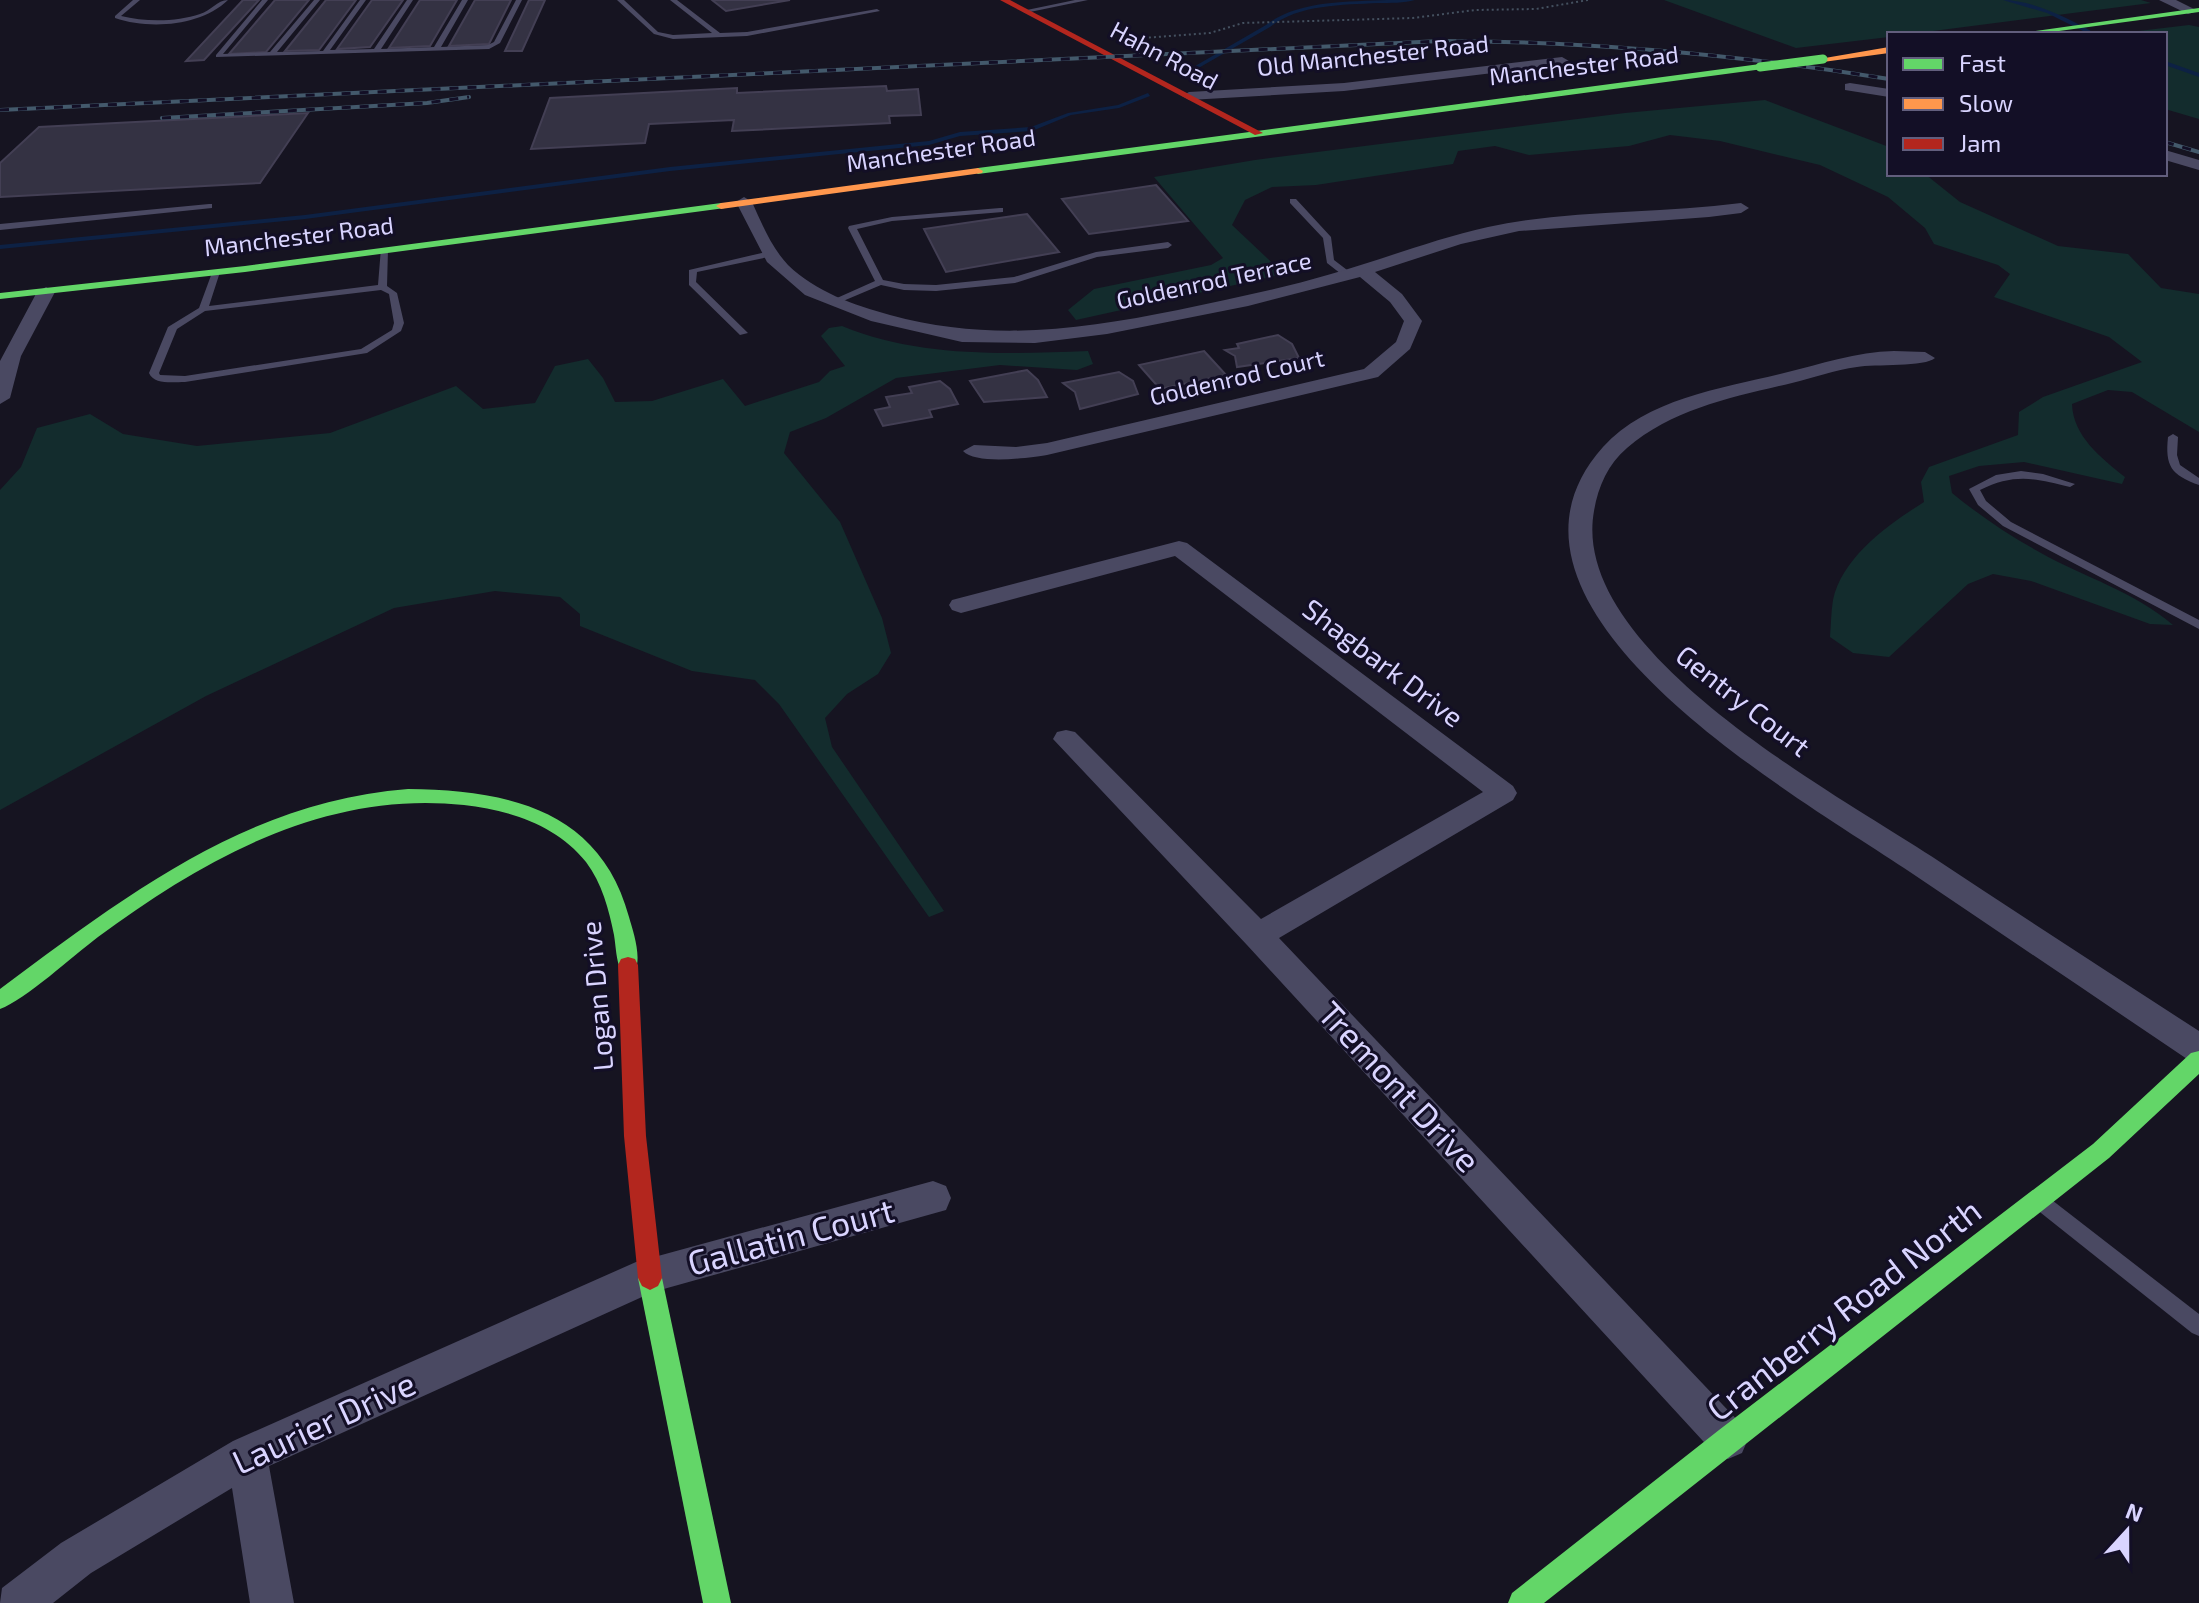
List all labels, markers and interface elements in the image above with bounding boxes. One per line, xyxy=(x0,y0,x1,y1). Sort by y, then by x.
street label: Hahn Road xyxy=(1106,14,1223,95)
street label: Old Manchester Road xyxy=(1255,28,1490,81)
legend xyxy=(1887,32,2167,176)
street label: Manchester Road xyxy=(1487,38,1680,91)
text: Fast xyxy=(1959,48,2006,77)
text: Slow xyxy=(1959,88,2013,117)
street label: Manchester Road xyxy=(844,122,1037,177)
text: Jam xyxy=(1959,128,2001,157)
street label: Manchester Road xyxy=(202,209,395,262)
street label: Goldenrod Terrace xyxy=(1113,245,1314,314)
street label: Goldenrod Court xyxy=(1147,342,1327,411)
street label: Shagbark Drive xyxy=(1297,591,1471,734)
street label: Gentry Court xyxy=(1670,637,1817,763)
street label: Logan Drive xyxy=(573,920,619,1072)
street label: Tremont Drive xyxy=(1311,992,1489,1180)
street label: Gallatin Court xyxy=(683,1188,898,1283)
street label: Cranberry Road North xyxy=(1698,1189,1988,1429)
street label: Laurier Drive xyxy=(225,1361,421,1482)
north arrow xyxy=(2087,1491,2167,1571)
text: N xyxy=(2122,1496,2147,1526)

